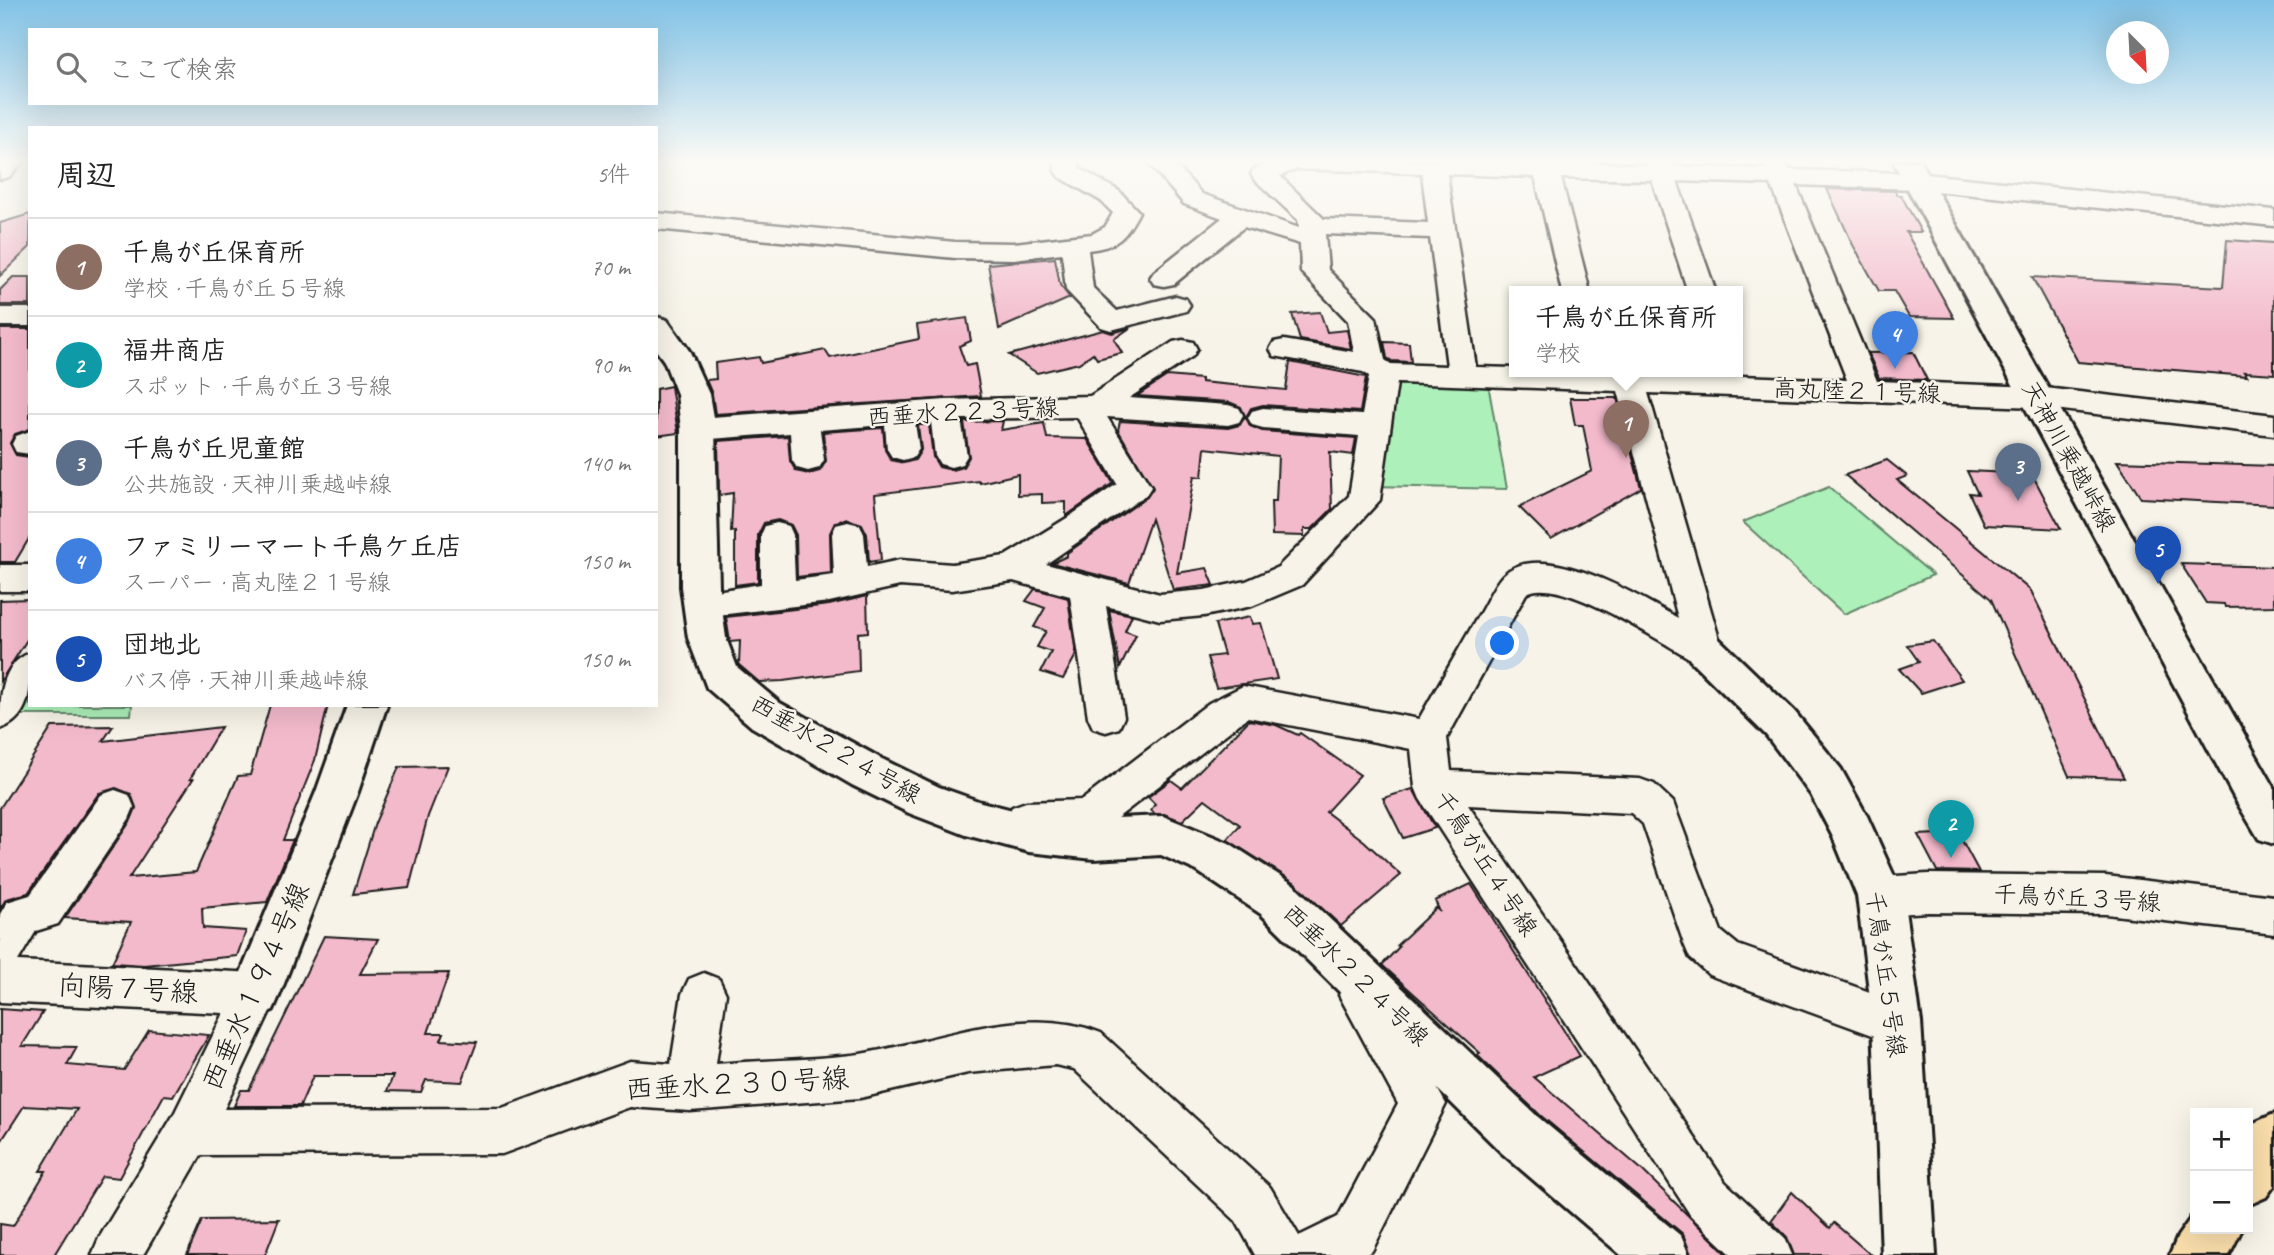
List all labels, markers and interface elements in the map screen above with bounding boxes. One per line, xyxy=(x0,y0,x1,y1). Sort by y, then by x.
north arrow xyxy=(2106,21,2169,84)
search box xyxy=(28,28,658,105)
icon: search xyxy=(52,48,90,86)
text: ここで検索 xyxy=(108,53,238,86)
text: 周辺 xyxy=(56,156,116,194)
text: 5件 xyxy=(597,160,630,189)
text: 千鳥が丘保育所 xyxy=(123,236,305,269)
text: 1 xyxy=(74,253,84,282)
text: 70 m xyxy=(591,253,630,282)
text: 学校 · 千鳥が丘５号線 xyxy=(123,274,345,303)
popup xyxy=(1509,286,1743,377)
text: 千鳥が丘保育所 xyxy=(1535,301,1717,334)
pin: 4 xyxy=(1872,311,1918,369)
text: 福井商店 xyxy=(123,334,227,367)
text: 学校 xyxy=(1535,339,1581,368)
text: 2 xyxy=(74,351,84,380)
text: 90 m xyxy=(591,351,630,380)
text: スポット · 千鳥が丘３号線 xyxy=(123,372,391,401)
street label: 高丸陸２１号線 xyxy=(1773,373,1941,409)
street label: 天神川乗越峠線 xyxy=(2015,375,2123,537)
street label: 西垂水２２３号線 xyxy=(866,392,1060,432)
pin: 1 xyxy=(1603,400,1649,458)
text: 千鳥が丘児童館 xyxy=(123,432,305,465)
pin: 3 xyxy=(1995,443,2041,501)
text: 3 xyxy=(74,449,84,478)
text: 140 m xyxy=(581,449,630,478)
text: 公共施設 · 天神川乗越峠線 xyxy=(123,470,391,499)
pin: 5 xyxy=(2135,526,2181,584)
text: ファミリーマート千鳥ケ丘店 xyxy=(123,530,462,563)
text: 4 xyxy=(74,547,84,576)
text: 150 m xyxy=(581,547,630,576)
text: スーパー · 高丸陸２１号線 xyxy=(123,568,391,597)
your location xyxy=(1485,626,1519,660)
text: 団地北 xyxy=(123,628,201,661)
text: 5 xyxy=(74,645,84,674)
text: 150 m xyxy=(581,645,630,674)
text: バス停 · 天神川乗越峠線 xyxy=(123,666,368,695)
street label: 西垂水２２４号線 xyxy=(745,688,927,810)
street label: 千鳥が丘４号線 xyxy=(1428,784,1544,942)
pin: 2 xyxy=(1928,800,1974,858)
street label: 西垂水１９４号線 xyxy=(194,877,317,1096)
street label: 千鳥が丘３号線 xyxy=(1992,879,2162,917)
street label: 千鳥が丘５号線 xyxy=(1859,889,1913,1059)
street label: 西垂水２２４号線 xyxy=(1277,898,1435,1052)
street label: 向陽７号線 xyxy=(57,967,199,1010)
street label: 西垂水２３０号線 xyxy=(624,1060,850,1107)
map controls xyxy=(2190,1108,2253,1234)
button: + xyxy=(2190,1108,2253,1171)
button: − xyxy=(2190,1171,2253,1234)

